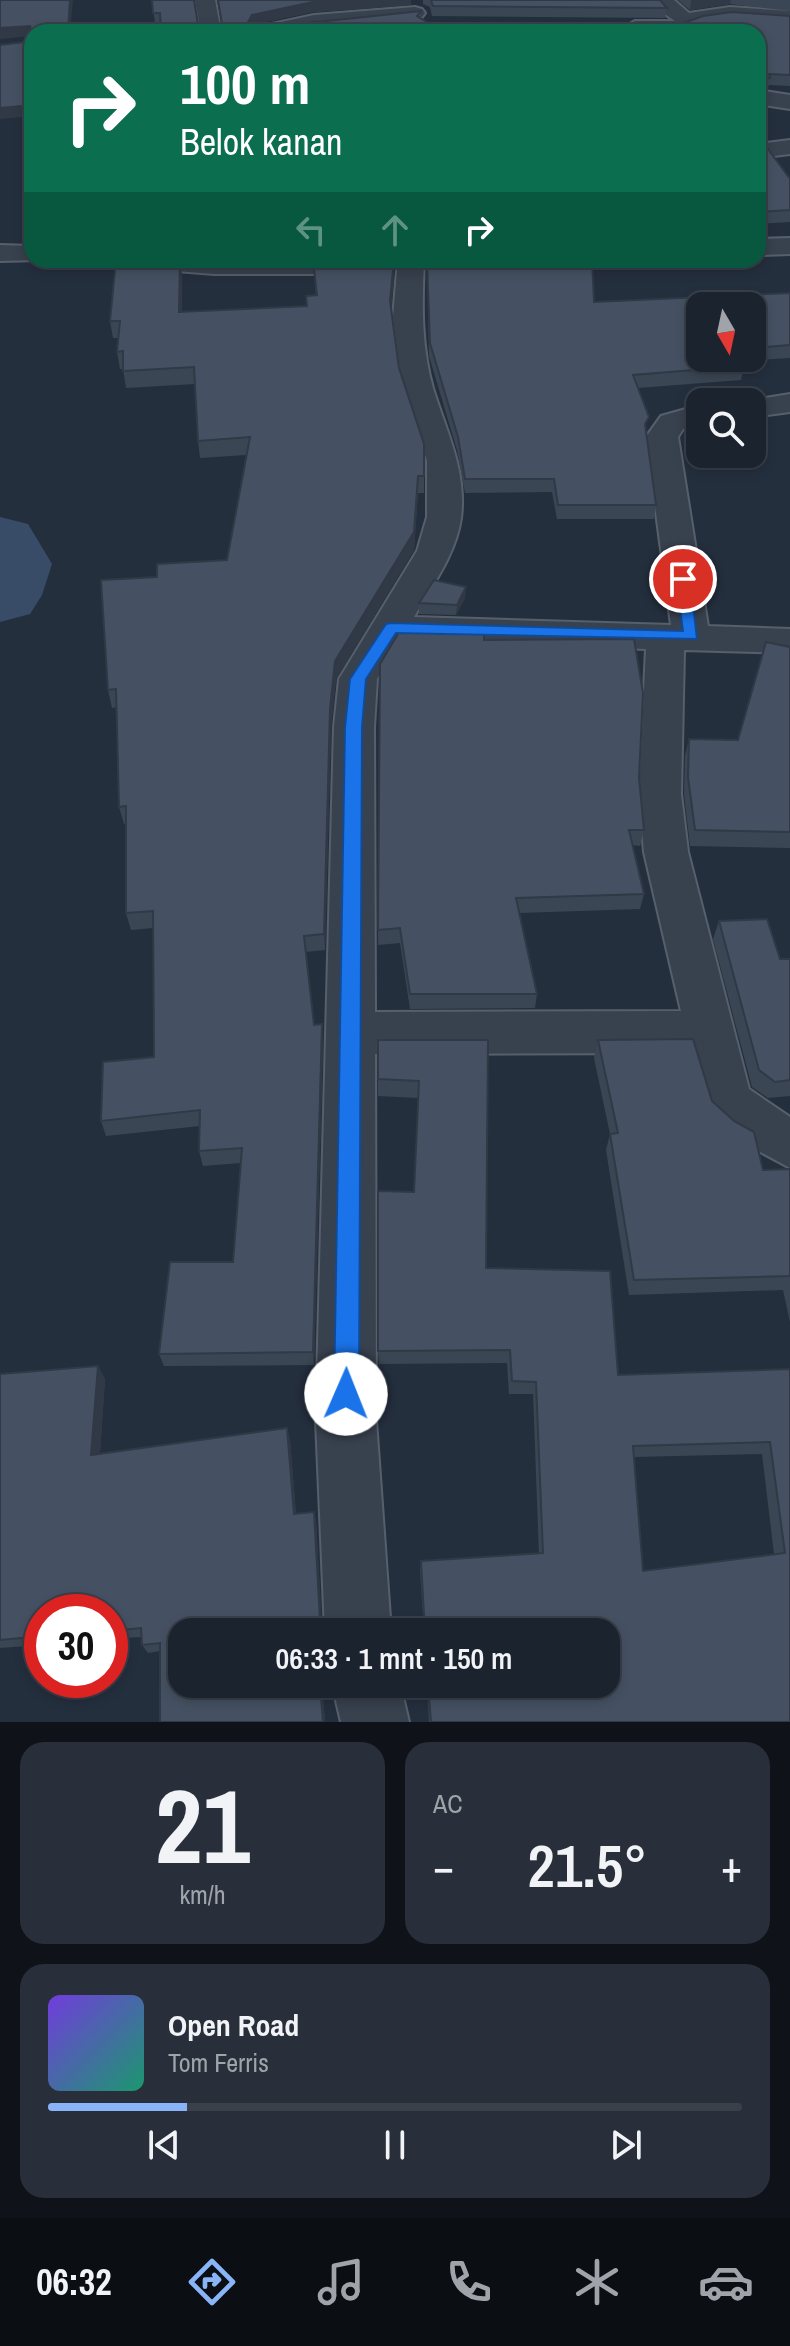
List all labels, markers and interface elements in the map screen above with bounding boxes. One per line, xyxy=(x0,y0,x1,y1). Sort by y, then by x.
text: 100 m xyxy=(180,46,310,121)
icon: right xyxy=(48,56,152,160)
text: Belok kanan xyxy=(180,118,342,166)
icon: left xyxy=(289,208,333,252)
icon: ahead xyxy=(373,208,417,252)
icon: right xyxy=(457,208,501,252)
north arrow xyxy=(686,292,766,372)
map controls xyxy=(686,292,766,468)
button: search xyxy=(686,388,766,468)
pin xyxy=(649,545,717,613)
icon: arrive xyxy=(661,557,705,601)
position arrow xyxy=(304,1352,388,1436)
speed limit sign: 30 xyxy=(24,1594,128,1698)
text: 06:33 · 1 mnt · 150 m xyxy=(276,1638,513,1678)
text: 21 xyxy=(155,1755,250,1895)
text: AC xyxy=(433,1786,463,1821)
text: 21.5° xyxy=(528,1825,647,1906)
text: − xyxy=(433,1836,454,1896)
text: + xyxy=(721,1836,742,1896)
text: km/h xyxy=(179,1877,226,1912)
text: Open Road xyxy=(168,2005,299,2045)
text: Tom Ferris xyxy=(168,2045,269,2080)
icon: previous xyxy=(142,2123,186,2167)
icon: pause xyxy=(373,2123,417,2167)
icon: next xyxy=(604,2123,648,2167)
icon: directions xyxy=(184,2254,240,2310)
icon: music xyxy=(313,2254,369,2310)
icon: phone xyxy=(441,2254,497,2310)
icon: climate xyxy=(569,2254,625,2310)
icon: car xyxy=(698,2254,754,2310)
text: 06:32 xyxy=(36,2258,112,2306)

